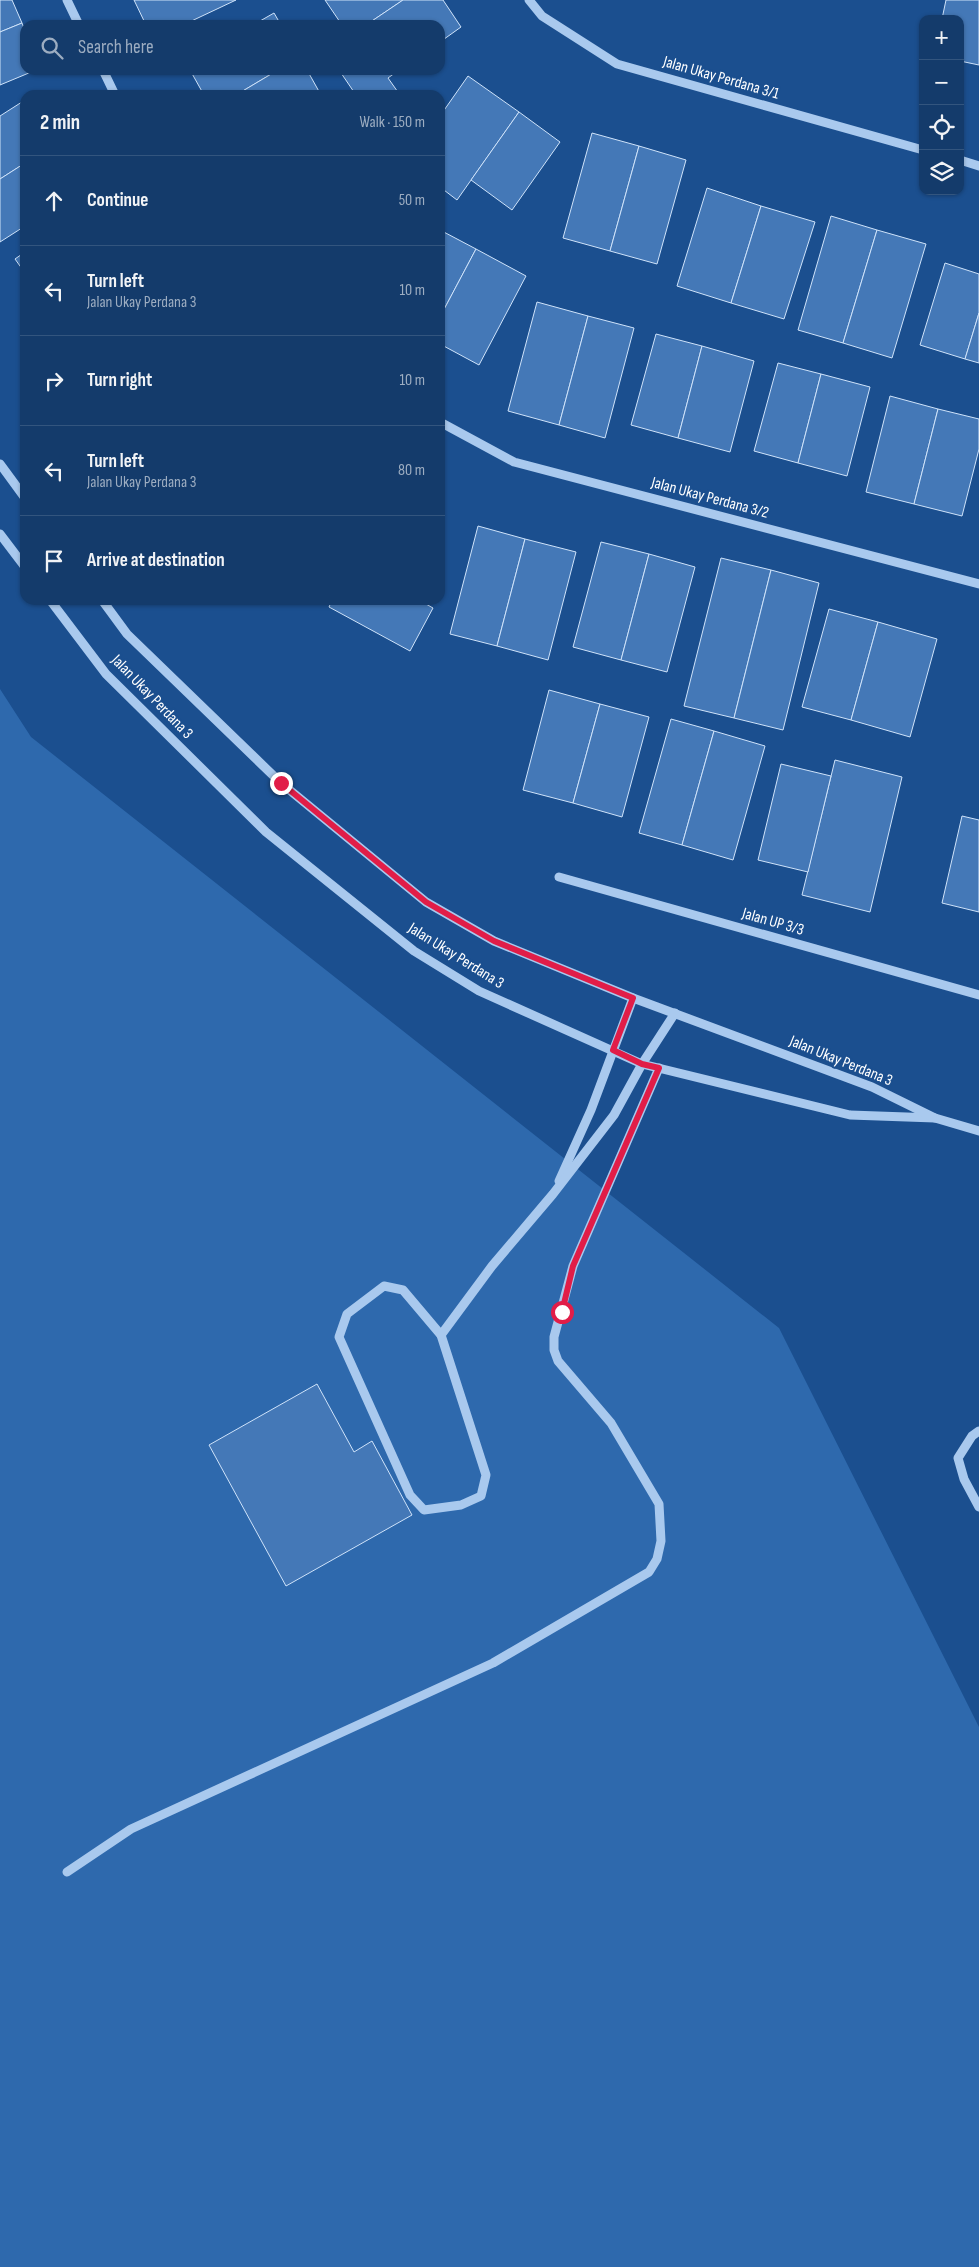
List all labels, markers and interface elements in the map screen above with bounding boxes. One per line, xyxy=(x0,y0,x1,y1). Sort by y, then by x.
map controls xyxy=(919,15,964,195)
button: + xyxy=(919,15,964,60)
search box xyxy=(20,20,445,75)
icon: search xyxy=(38,34,66,62)
text: Search here xyxy=(78,36,154,59)
street label: Jalan Ukay Perdana 3/1 xyxy=(660,52,781,104)
button: − xyxy=(919,60,964,105)
button: locate xyxy=(919,105,964,150)
text: 2 min xyxy=(40,110,80,135)
text: Walk · 150 m xyxy=(360,113,425,132)
button: layers xyxy=(919,150,964,195)
icon: ahead xyxy=(40,187,68,215)
text: Continue xyxy=(87,189,148,212)
text: 50 m xyxy=(399,191,425,210)
text: Turn left xyxy=(87,270,144,293)
icon: left xyxy=(40,277,68,305)
text: 10 m xyxy=(399,281,425,300)
text: Jalan Ukay Perdana 3 xyxy=(87,293,196,312)
icon: right xyxy=(40,367,68,395)
text: Turn right xyxy=(87,369,152,392)
text: 10 m xyxy=(399,371,425,390)
text: Turn left xyxy=(87,450,144,473)
icon: left xyxy=(40,457,68,485)
text: 80 m xyxy=(398,461,425,480)
text: Jalan Ukay Perdana 3 xyxy=(87,473,196,492)
street label: Jalan Ukay Perdana 3/2 xyxy=(648,473,771,523)
icon: arrive xyxy=(40,547,68,575)
text: Arrive at destination xyxy=(87,549,225,572)
street label: Jalan Ukay Perdana 3 xyxy=(106,650,197,743)
route end xyxy=(270,772,293,795)
street label: Jalan UP 3/3 xyxy=(739,904,806,940)
street label: Jalan Ukay Perdana 3 xyxy=(404,918,507,993)
street label: Jalan Ukay Perdana 3 xyxy=(786,1031,895,1090)
route start xyxy=(551,1301,574,1324)

